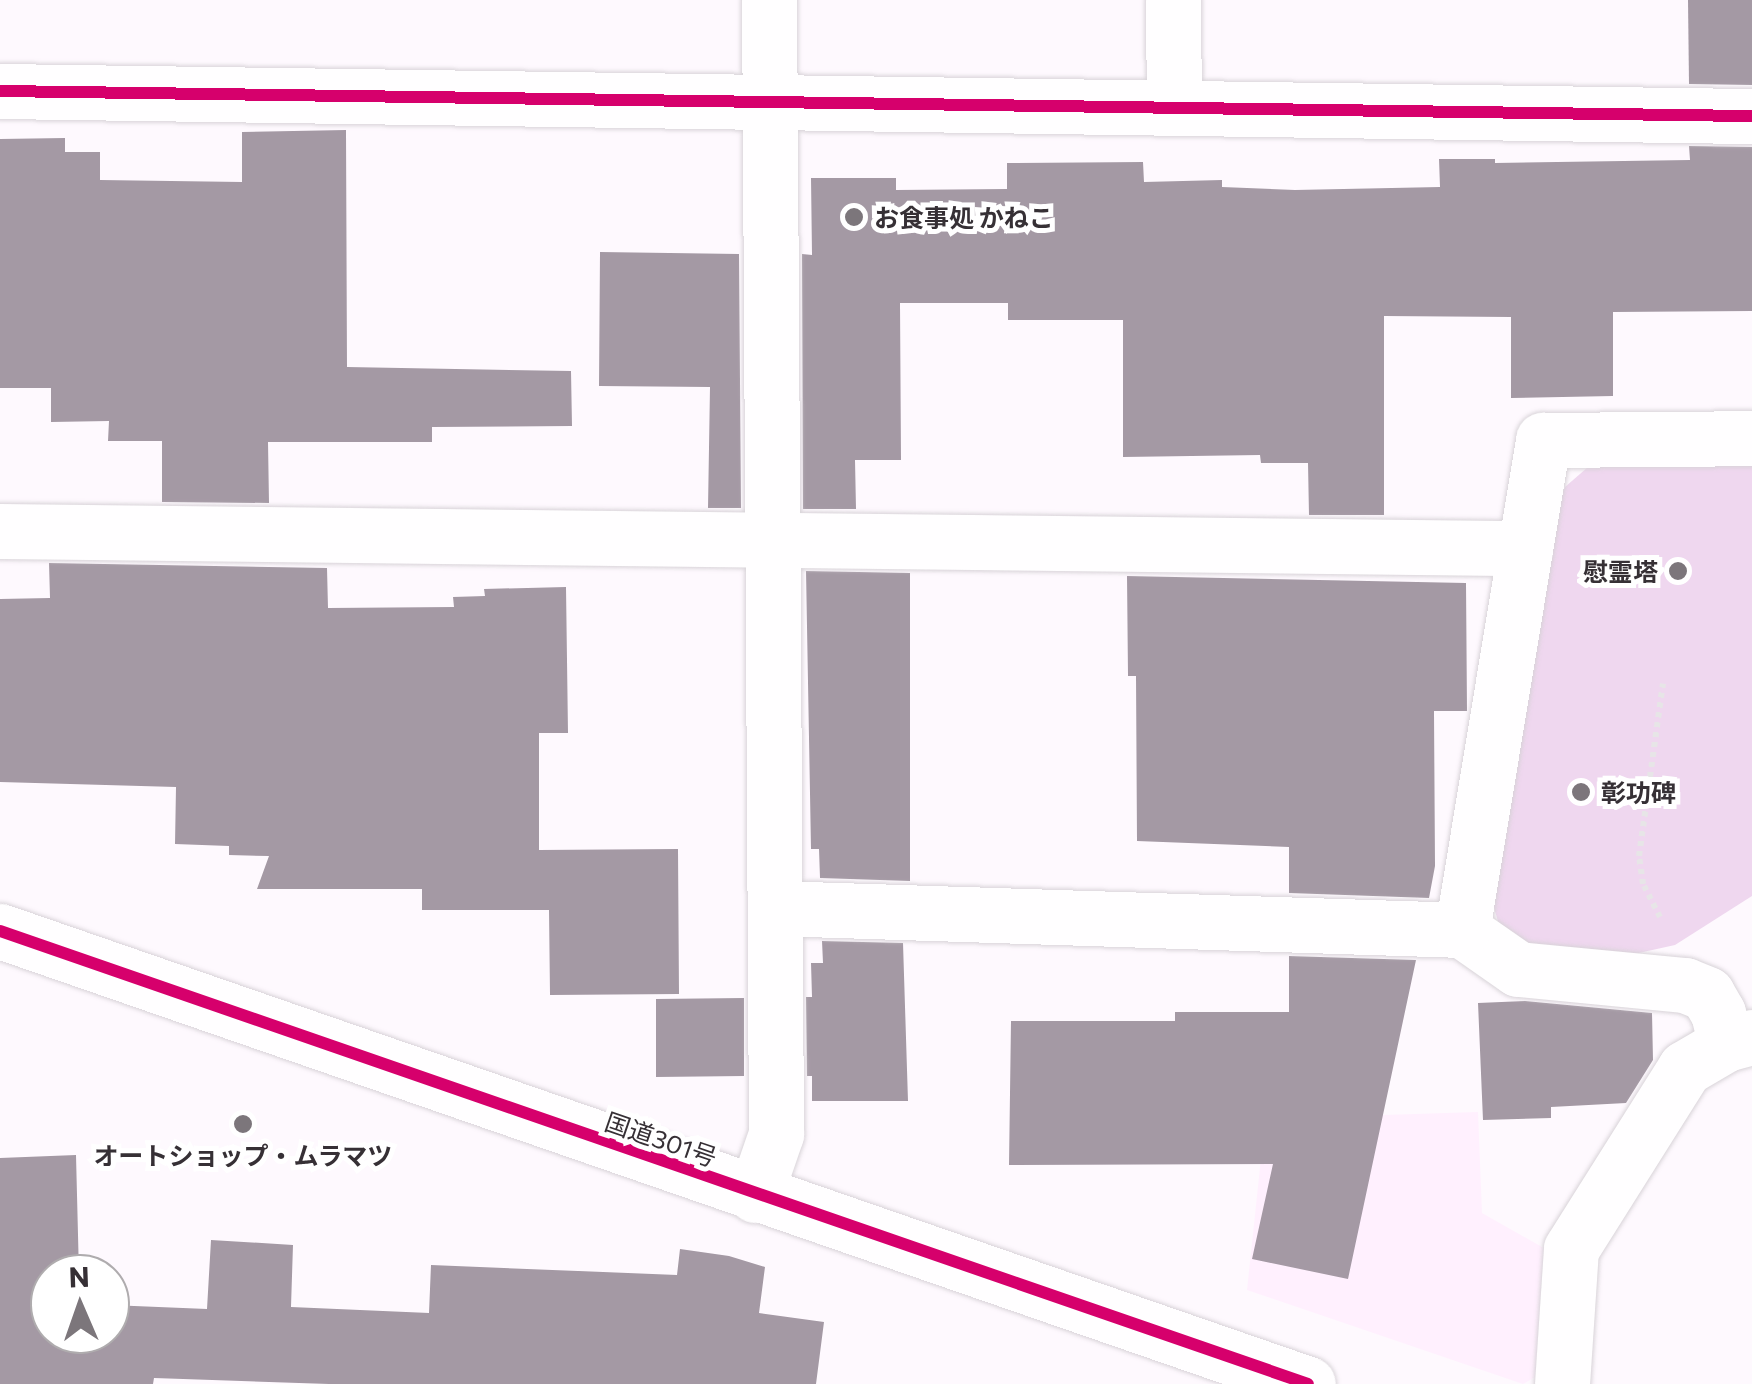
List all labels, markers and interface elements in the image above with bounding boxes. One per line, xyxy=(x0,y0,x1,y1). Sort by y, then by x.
place label: お食事処 かねこ xyxy=(874,202,1054,232)
marker: お食事処 かねこ xyxy=(843,206,865,228)
place label: 慰霊塔 xyxy=(1583,556,1658,586)
marker: 慰霊塔 xyxy=(1667,560,1689,582)
place label: 彰功碑 xyxy=(1601,777,1676,807)
marker: 彰功碑 xyxy=(1570,781,1592,803)
street label: 国道301号 xyxy=(601,1106,721,1172)
marker: オートショップ・ムラマツ xyxy=(232,1113,254,1135)
place label: オートショップ・ムラマツ xyxy=(93,1140,393,1170)
north arrow xyxy=(30,1254,130,1354)
text: N xyxy=(68,1259,90,1293)

